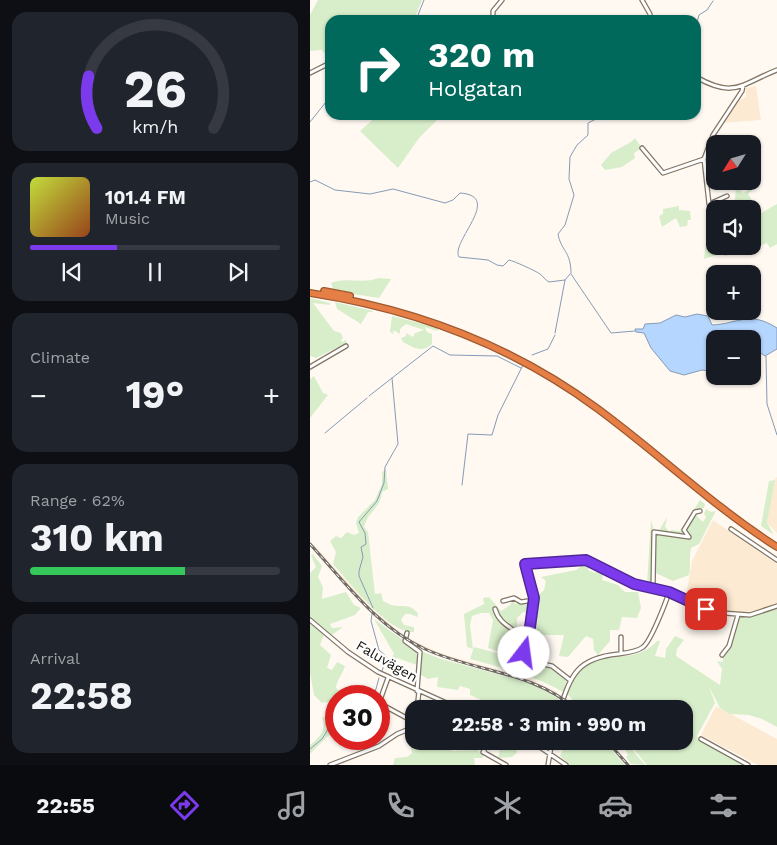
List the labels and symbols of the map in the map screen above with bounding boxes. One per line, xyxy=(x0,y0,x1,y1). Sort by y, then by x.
north arrow xyxy=(706,135,761,190)
pin xyxy=(685,588,727,630)
position arrow xyxy=(497,626,549,678)
street label: Faluvägen xyxy=(354,637,420,685)
speed limit sign: 30 xyxy=(325,685,390,750)

